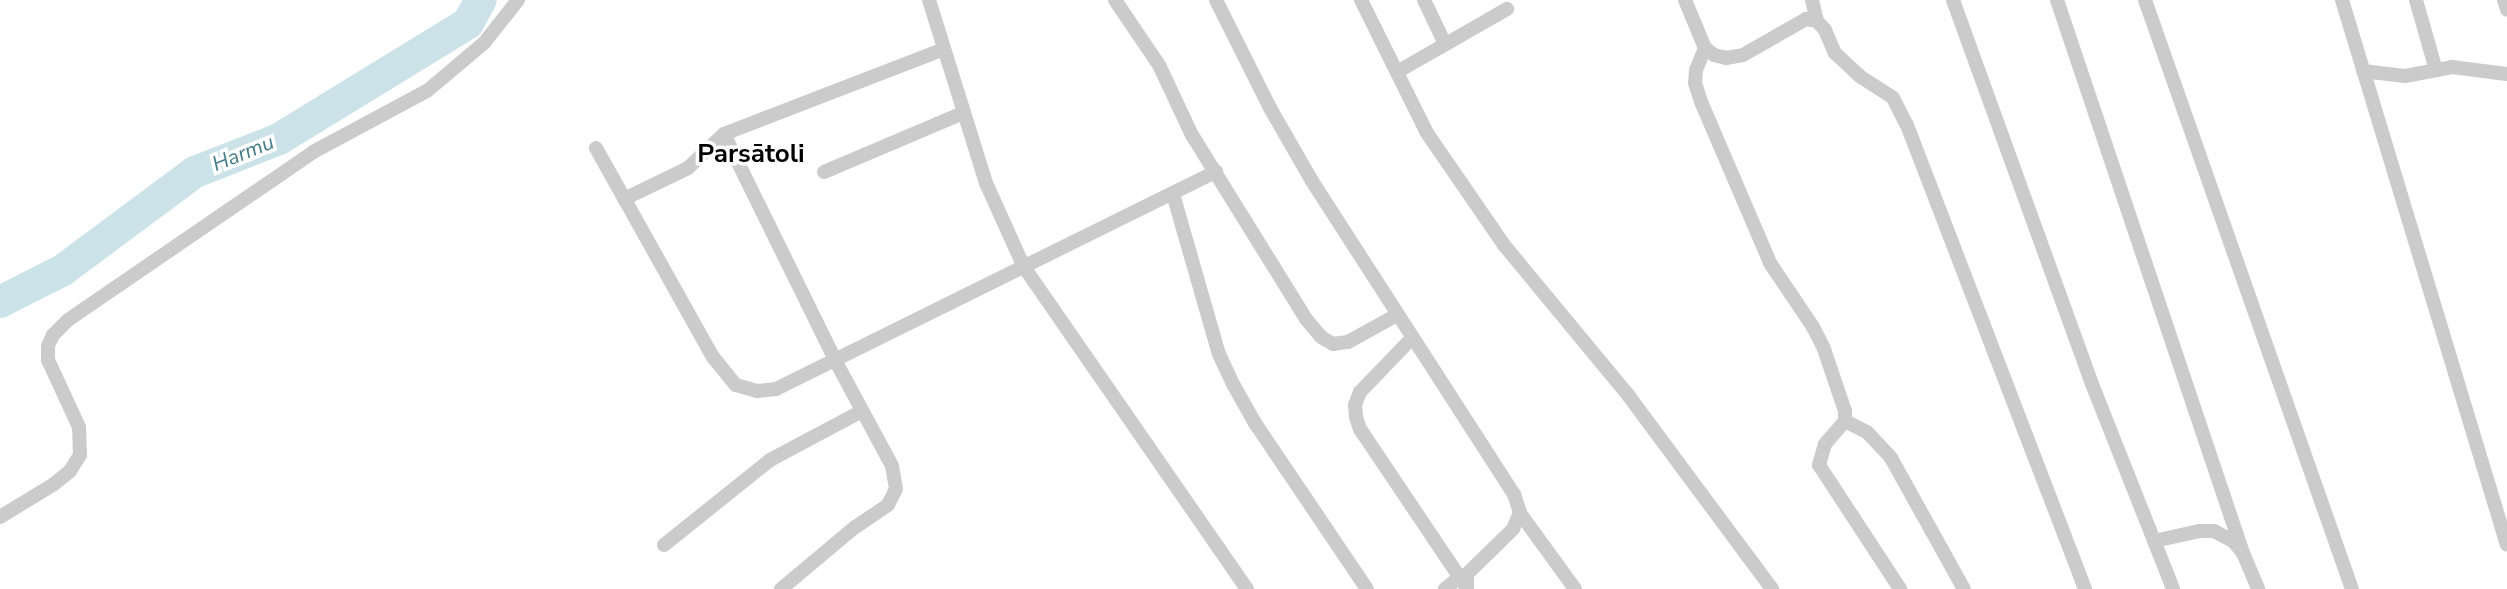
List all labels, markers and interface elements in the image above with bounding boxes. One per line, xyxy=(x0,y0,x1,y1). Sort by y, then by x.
water label: Harmu xyxy=(208,129,278,177)
district label: Parsātoli xyxy=(697,138,805,170)

